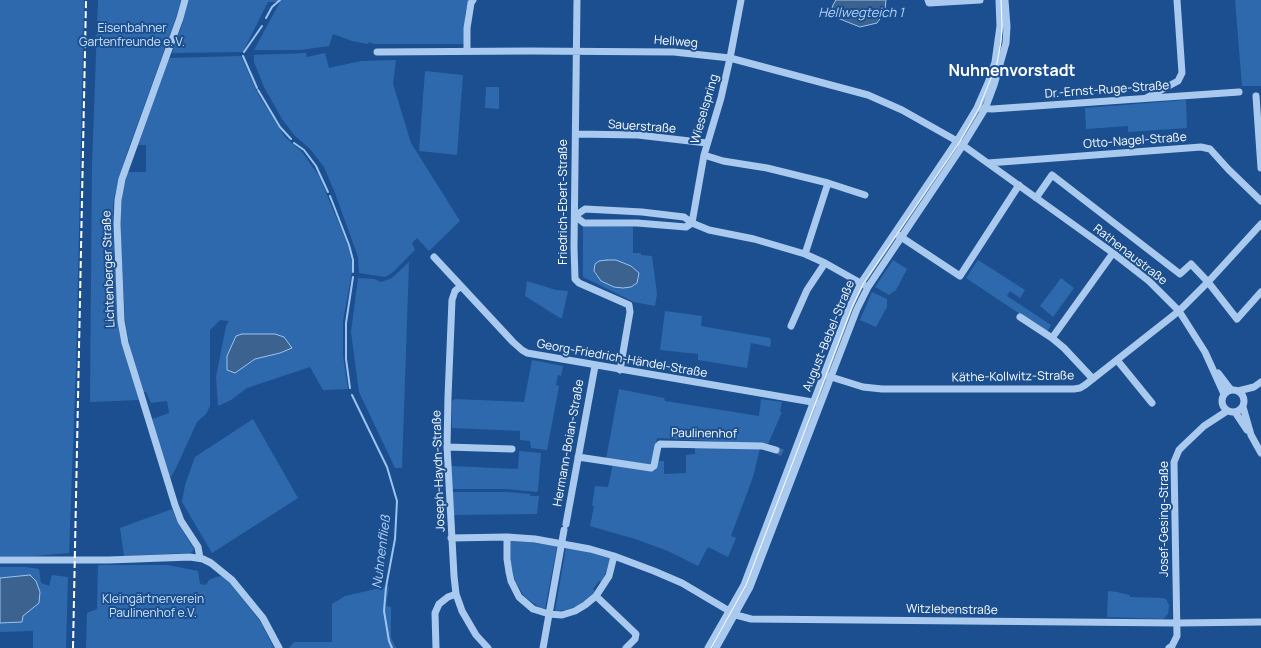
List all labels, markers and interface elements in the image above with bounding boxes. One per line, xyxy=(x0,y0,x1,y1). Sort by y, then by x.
water label: Hellwegteich 1 xyxy=(818,5,904,21)
park label: Eisenbahner Gartenfreunde e. V. xyxy=(79,22,185,50)
street label: Hellweg xyxy=(654,33,698,51)
district label: Nuhnenvorstadt xyxy=(949,62,1075,82)
street label: Wieselspring xyxy=(688,73,722,145)
street label: Dr.-Ernst-Ruge-Straße xyxy=(1044,78,1170,102)
street label: Sauerstraße xyxy=(607,117,677,137)
street label: Otto-Nagel-Straße xyxy=(1083,130,1187,152)
street label: Friedrich-Ebert-Straße xyxy=(557,139,571,265)
street label: Lichtenberger Straße xyxy=(100,210,118,328)
street label: Rathenaustraße xyxy=(1090,222,1170,288)
street label: August-Bebel-Straße xyxy=(800,278,858,394)
street label: Georg-Friedrich-Händel-Straße xyxy=(536,337,708,381)
street label: Käthe-Kollwitz-Straße xyxy=(952,369,1074,385)
street label: Hermann-Boian-Straße xyxy=(551,378,587,508)
street label: Joseph-Haydn-Straße xyxy=(430,410,448,532)
street label: Paulinenhof xyxy=(671,426,737,442)
street label: Josef-Gesing-Straße xyxy=(1158,461,1172,577)
water label: Nuhnenfließ xyxy=(370,514,394,590)
park label: Kleingärtnerverein Paulinenhof e.V. xyxy=(102,593,204,621)
street label: Witzlebenstraße xyxy=(906,602,998,618)

